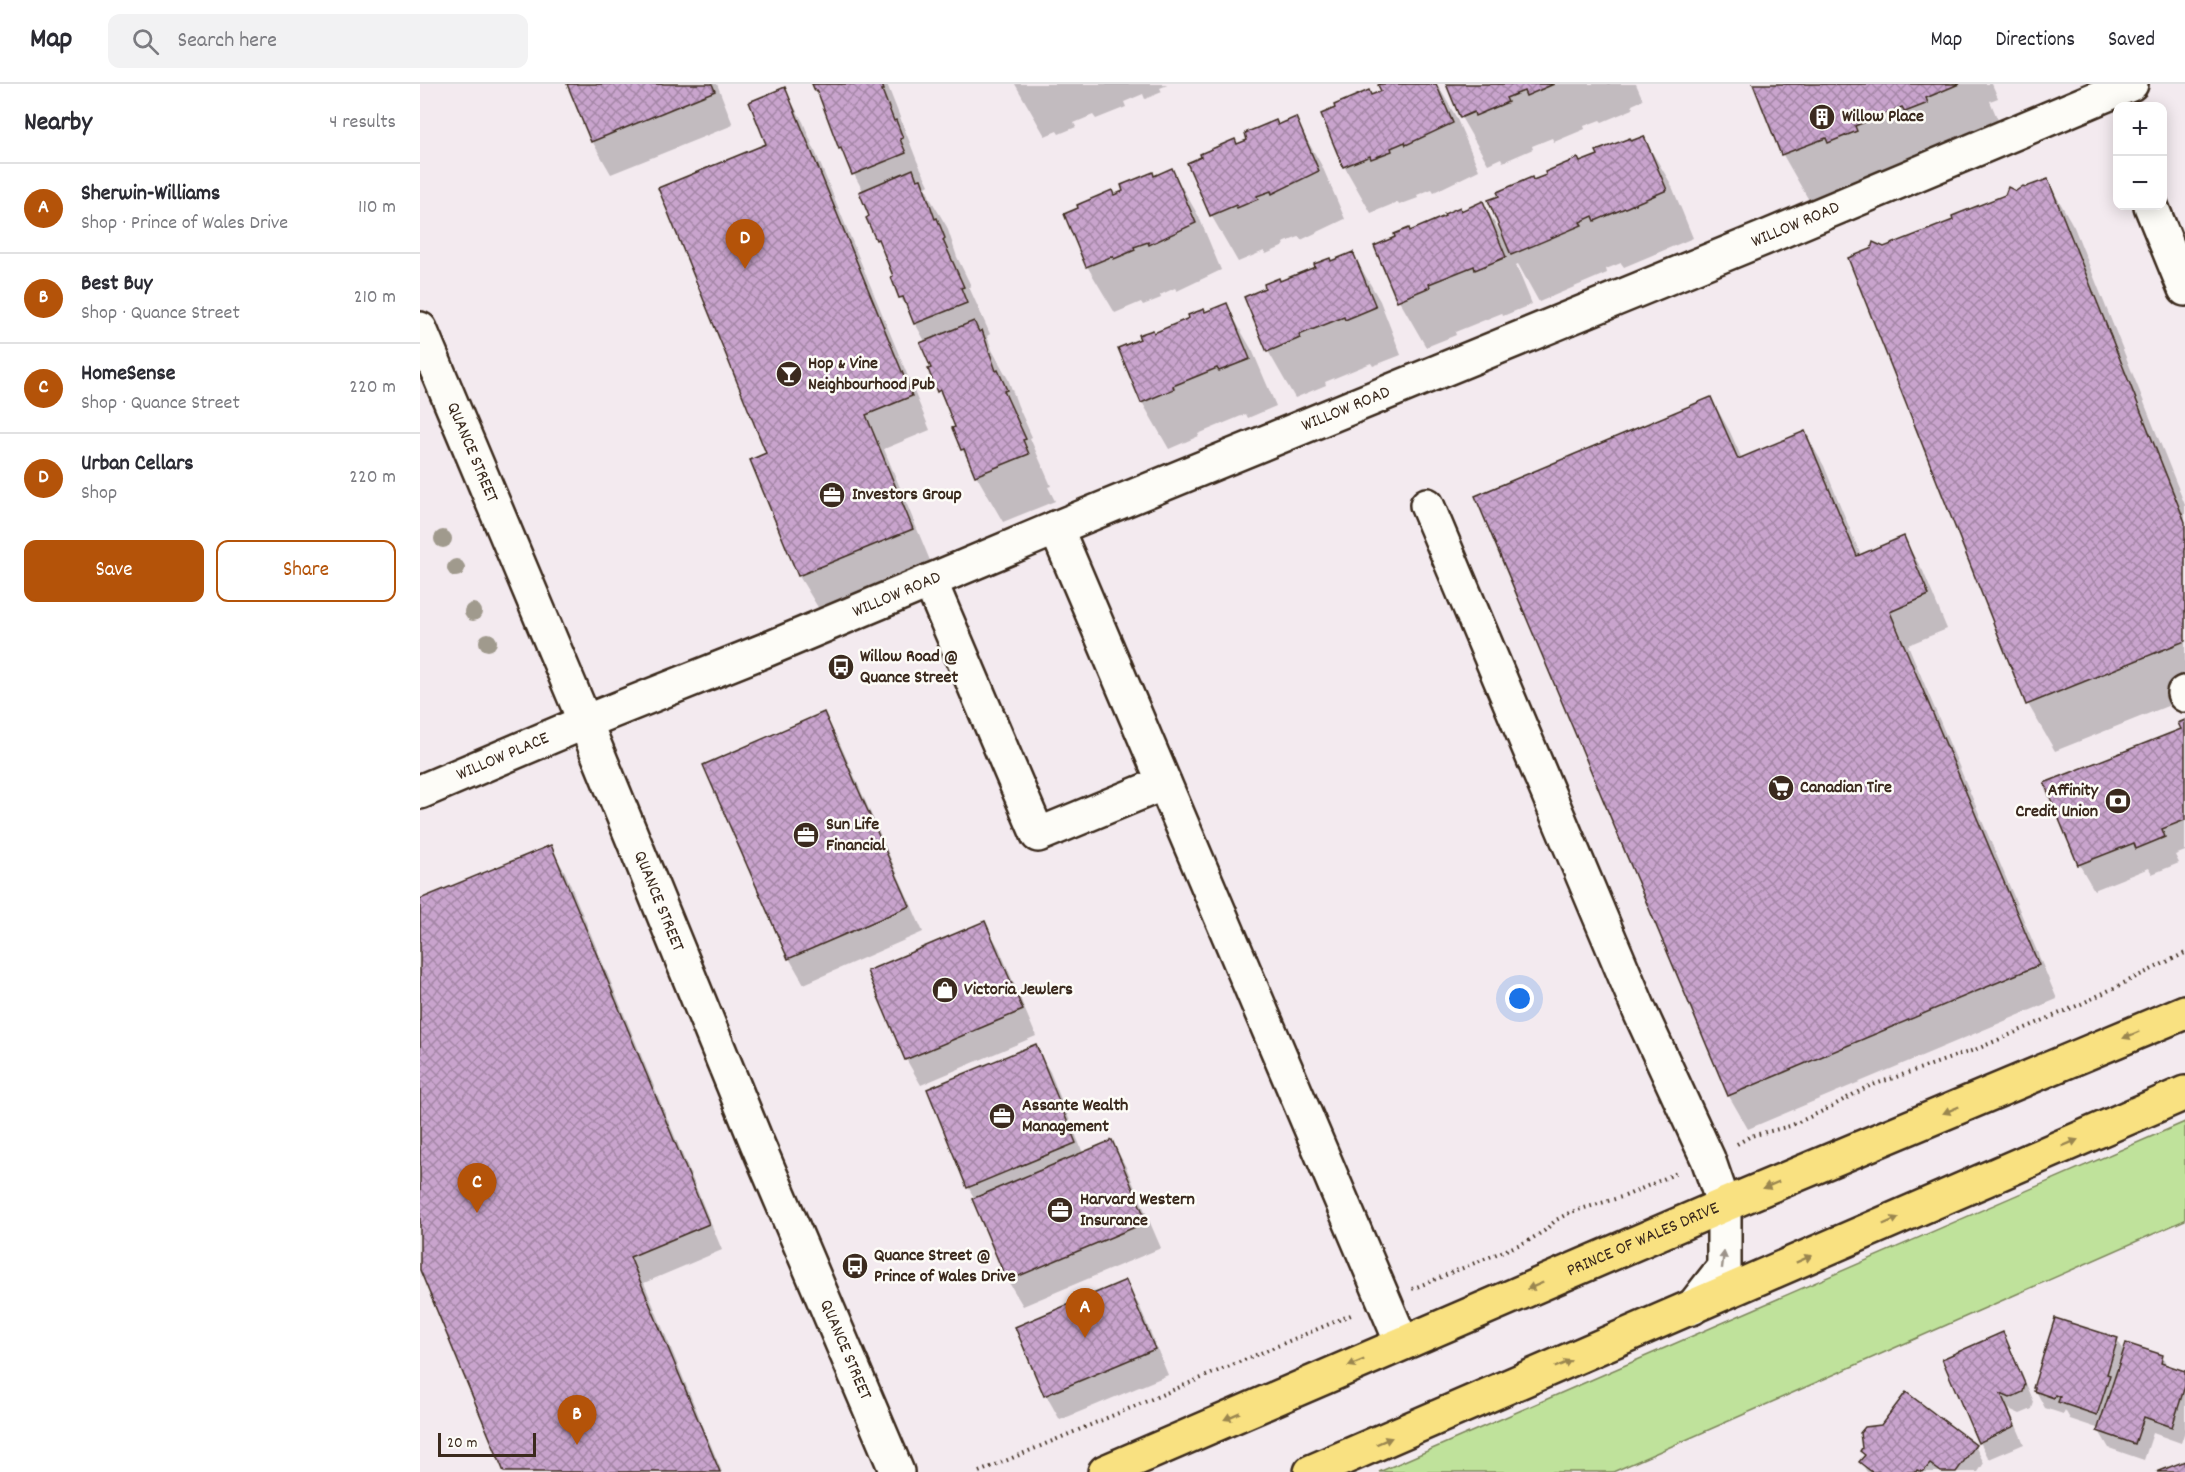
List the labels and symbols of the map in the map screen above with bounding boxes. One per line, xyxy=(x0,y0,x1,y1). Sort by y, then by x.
building icon: Willow Place xyxy=(1807,102,1837,132)
place label: Willow Place xyxy=(1842,105,1924,130)
street label: WILLOW ROAD xyxy=(1748,195,1844,255)
pin: D xyxy=(726,220,764,269)
place label: Hop & Vine Neighbourhood Pub xyxy=(808,352,935,398)
bar icon: Hop & Vine Neighbourhood Pub xyxy=(774,359,804,389)
street label: WILLOW ROAD xyxy=(1298,380,1394,439)
street label: QUANCE STREET xyxy=(440,399,504,507)
office icon: Investors Group xyxy=(817,480,847,510)
place label: Investors Group xyxy=(852,483,962,508)
street label: WILLOW ROAD xyxy=(849,565,945,625)
place label: Willow Road @ Quance Street xyxy=(860,645,958,691)
bus stop icon: Willow Road @ Quance Street xyxy=(826,652,856,682)
street label: WILLOW PLACE xyxy=(453,726,553,787)
supermarket icon: Canadian Tire xyxy=(1766,773,1796,803)
place label: Canadian Tire xyxy=(1800,776,1892,801)
place label: Affinity Credit Union xyxy=(2015,779,2099,825)
bank icon: Affinity Credit Union xyxy=(2103,786,2133,816)
place label: Sun Life Financial xyxy=(826,813,886,859)
office icon: Sun Life Financial xyxy=(791,820,821,850)
street label: QUANCE STREET xyxy=(627,847,690,955)
shop icon: Victoria Jewlers xyxy=(930,975,960,1005)
place label: Victoria Jewlers xyxy=(964,978,1073,1003)
your location xyxy=(1505,984,1534,1013)
one-way arrow xyxy=(2122,1031,2140,1040)
place label: Assante Wealth Management xyxy=(1022,1094,1128,1140)
office icon: Assante Wealth Management xyxy=(987,1101,1017,1131)
one-way arrow xyxy=(1942,1106,1960,1115)
one-way arrow xyxy=(2062,1139,2079,1148)
pin: C xyxy=(458,1164,496,1213)
one-way arrow xyxy=(1762,1180,1780,1190)
place label: Harvard Western Insurance xyxy=(1080,1188,1195,1234)
office icon: Harvard Western Insurance xyxy=(1045,1195,1075,1225)
street label: PRINCE OF WALES DRIVE xyxy=(1563,1196,1723,1284)
one-way arrow xyxy=(1883,1216,1901,1226)
place label: Quance Street @ Prince of Wales Drive xyxy=(874,1244,1016,1290)
one-way arrow xyxy=(1718,1250,1727,1269)
bus stop icon: Quance Street @ Prince of Wales Drive xyxy=(840,1251,870,1281)
one-way arrow xyxy=(1795,1255,1812,1264)
one-way arrow xyxy=(1526,1281,1544,1291)
pin: A xyxy=(1066,1288,1104,1338)
street label: QUANCE STREET xyxy=(813,1296,877,1404)
one-way arrow xyxy=(1347,1359,1365,1368)
one-way arrow xyxy=(1555,1359,1573,1369)
pin: B xyxy=(558,1396,596,1445)
one-way arrow xyxy=(1223,1411,1241,1421)
scale bar xyxy=(438,1430,536,1458)
one-way arrow xyxy=(1375,1435,1393,1445)

